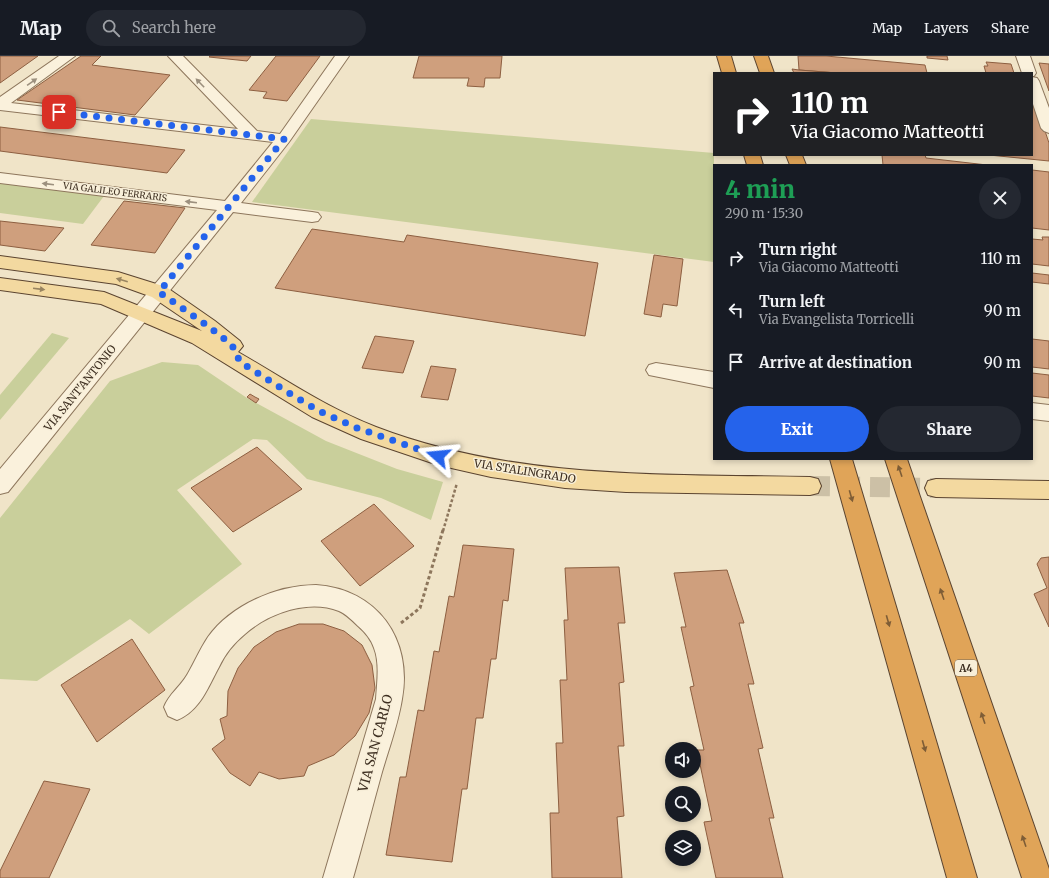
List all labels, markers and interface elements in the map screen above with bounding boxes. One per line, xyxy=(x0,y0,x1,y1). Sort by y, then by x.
search box xyxy=(86,10,366,46)
text: Map xyxy=(20,16,62,40)
icon: search xyxy=(100,17,122,39)
text: Search here xyxy=(132,18,216,37)
text: Map xyxy=(872,19,902,37)
text: Layers xyxy=(924,19,969,37)
text: Share xyxy=(991,19,1029,37)
one-way arrow xyxy=(26,78,37,86)
one-way arrow xyxy=(196,78,205,88)
text: 110 m xyxy=(791,85,868,121)
icon: right xyxy=(725,88,777,140)
pin xyxy=(42,95,76,129)
icon: arrive xyxy=(48,101,70,123)
text: Via Giacomo Matteotti xyxy=(791,120,984,143)
text: 4 min xyxy=(725,174,795,205)
button: close xyxy=(979,177,1021,219)
street label: VIA GALILEO FERRARIS xyxy=(62,180,168,203)
one-way arrow xyxy=(42,181,54,187)
one-way arrow xyxy=(185,199,197,205)
text: 290 m · 15:30 xyxy=(725,205,803,222)
text: Turn right xyxy=(759,240,837,259)
icon: right xyxy=(725,247,747,269)
text: 110 m xyxy=(980,249,1021,268)
text: Via Giacomo Matteotti xyxy=(759,259,899,276)
one-way arrow xyxy=(116,277,128,283)
one-way arrow xyxy=(33,286,45,292)
text: Turn left xyxy=(759,292,825,311)
icon: left xyxy=(725,299,747,321)
text: 90 m xyxy=(984,301,1021,320)
text: Via Evangelista Torricelli xyxy=(759,311,914,328)
street label: VIA SANT'ANTONIO xyxy=(40,342,119,435)
icon: arrive xyxy=(725,351,747,373)
text: Arrive at destination xyxy=(759,353,912,372)
text: 90 m xyxy=(984,353,1021,372)
button: Exit xyxy=(725,406,869,452)
button: Share xyxy=(877,406,1021,452)
position arrow xyxy=(417,435,459,477)
street label: VIA STALINGRADO xyxy=(472,456,577,486)
one-way arrow xyxy=(897,465,903,477)
one-way arrow xyxy=(848,491,854,503)
one-way arrow xyxy=(938,588,944,600)
one-way arrow xyxy=(885,615,891,628)
road number: A4 xyxy=(955,660,977,676)
street label: VIA SAN CARLO xyxy=(354,693,397,795)
one-way arrow xyxy=(980,711,986,723)
one-way arrow xyxy=(921,740,927,752)
map controls xyxy=(665,742,701,866)
button: sound xyxy=(665,742,701,778)
button: search xyxy=(665,786,701,822)
button: layers xyxy=(665,830,701,866)
one-way arrow xyxy=(1021,835,1027,847)

